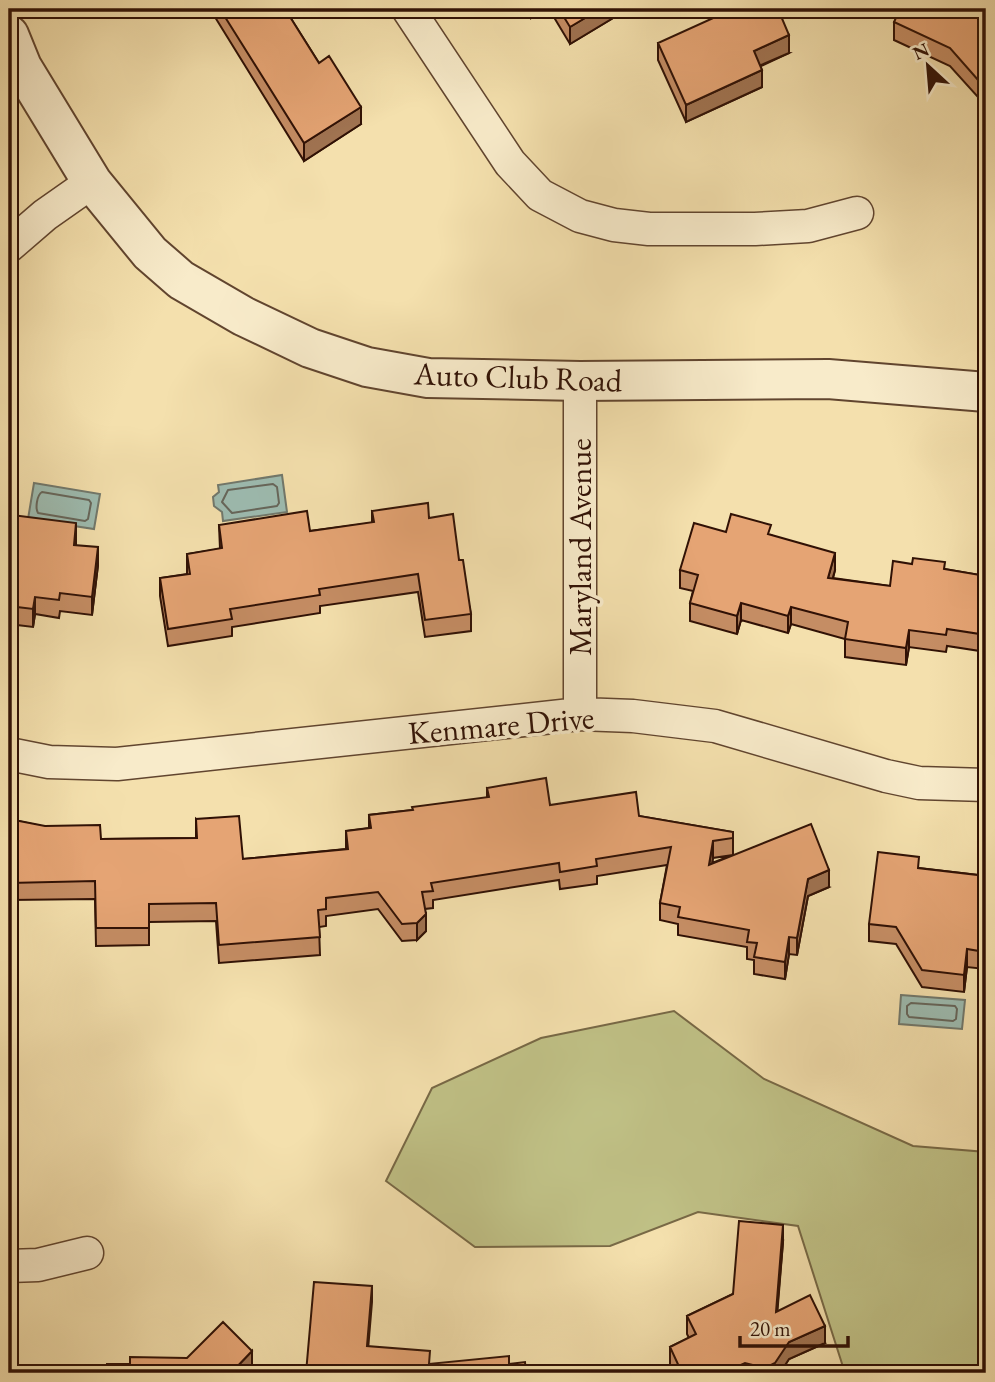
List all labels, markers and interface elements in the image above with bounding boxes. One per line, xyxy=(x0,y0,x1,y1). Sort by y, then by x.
north arrow xyxy=(894,32,964,102)
text: N xyxy=(908,36,934,66)
street label: Auto Club Road xyxy=(412,352,624,402)
street label: Maryland Avenue xyxy=(559,438,601,656)
street label: Kenmare Drive xyxy=(406,696,596,754)
scale bar xyxy=(740,1305,848,1349)
text: 20 m xyxy=(750,1315,791,1342)

